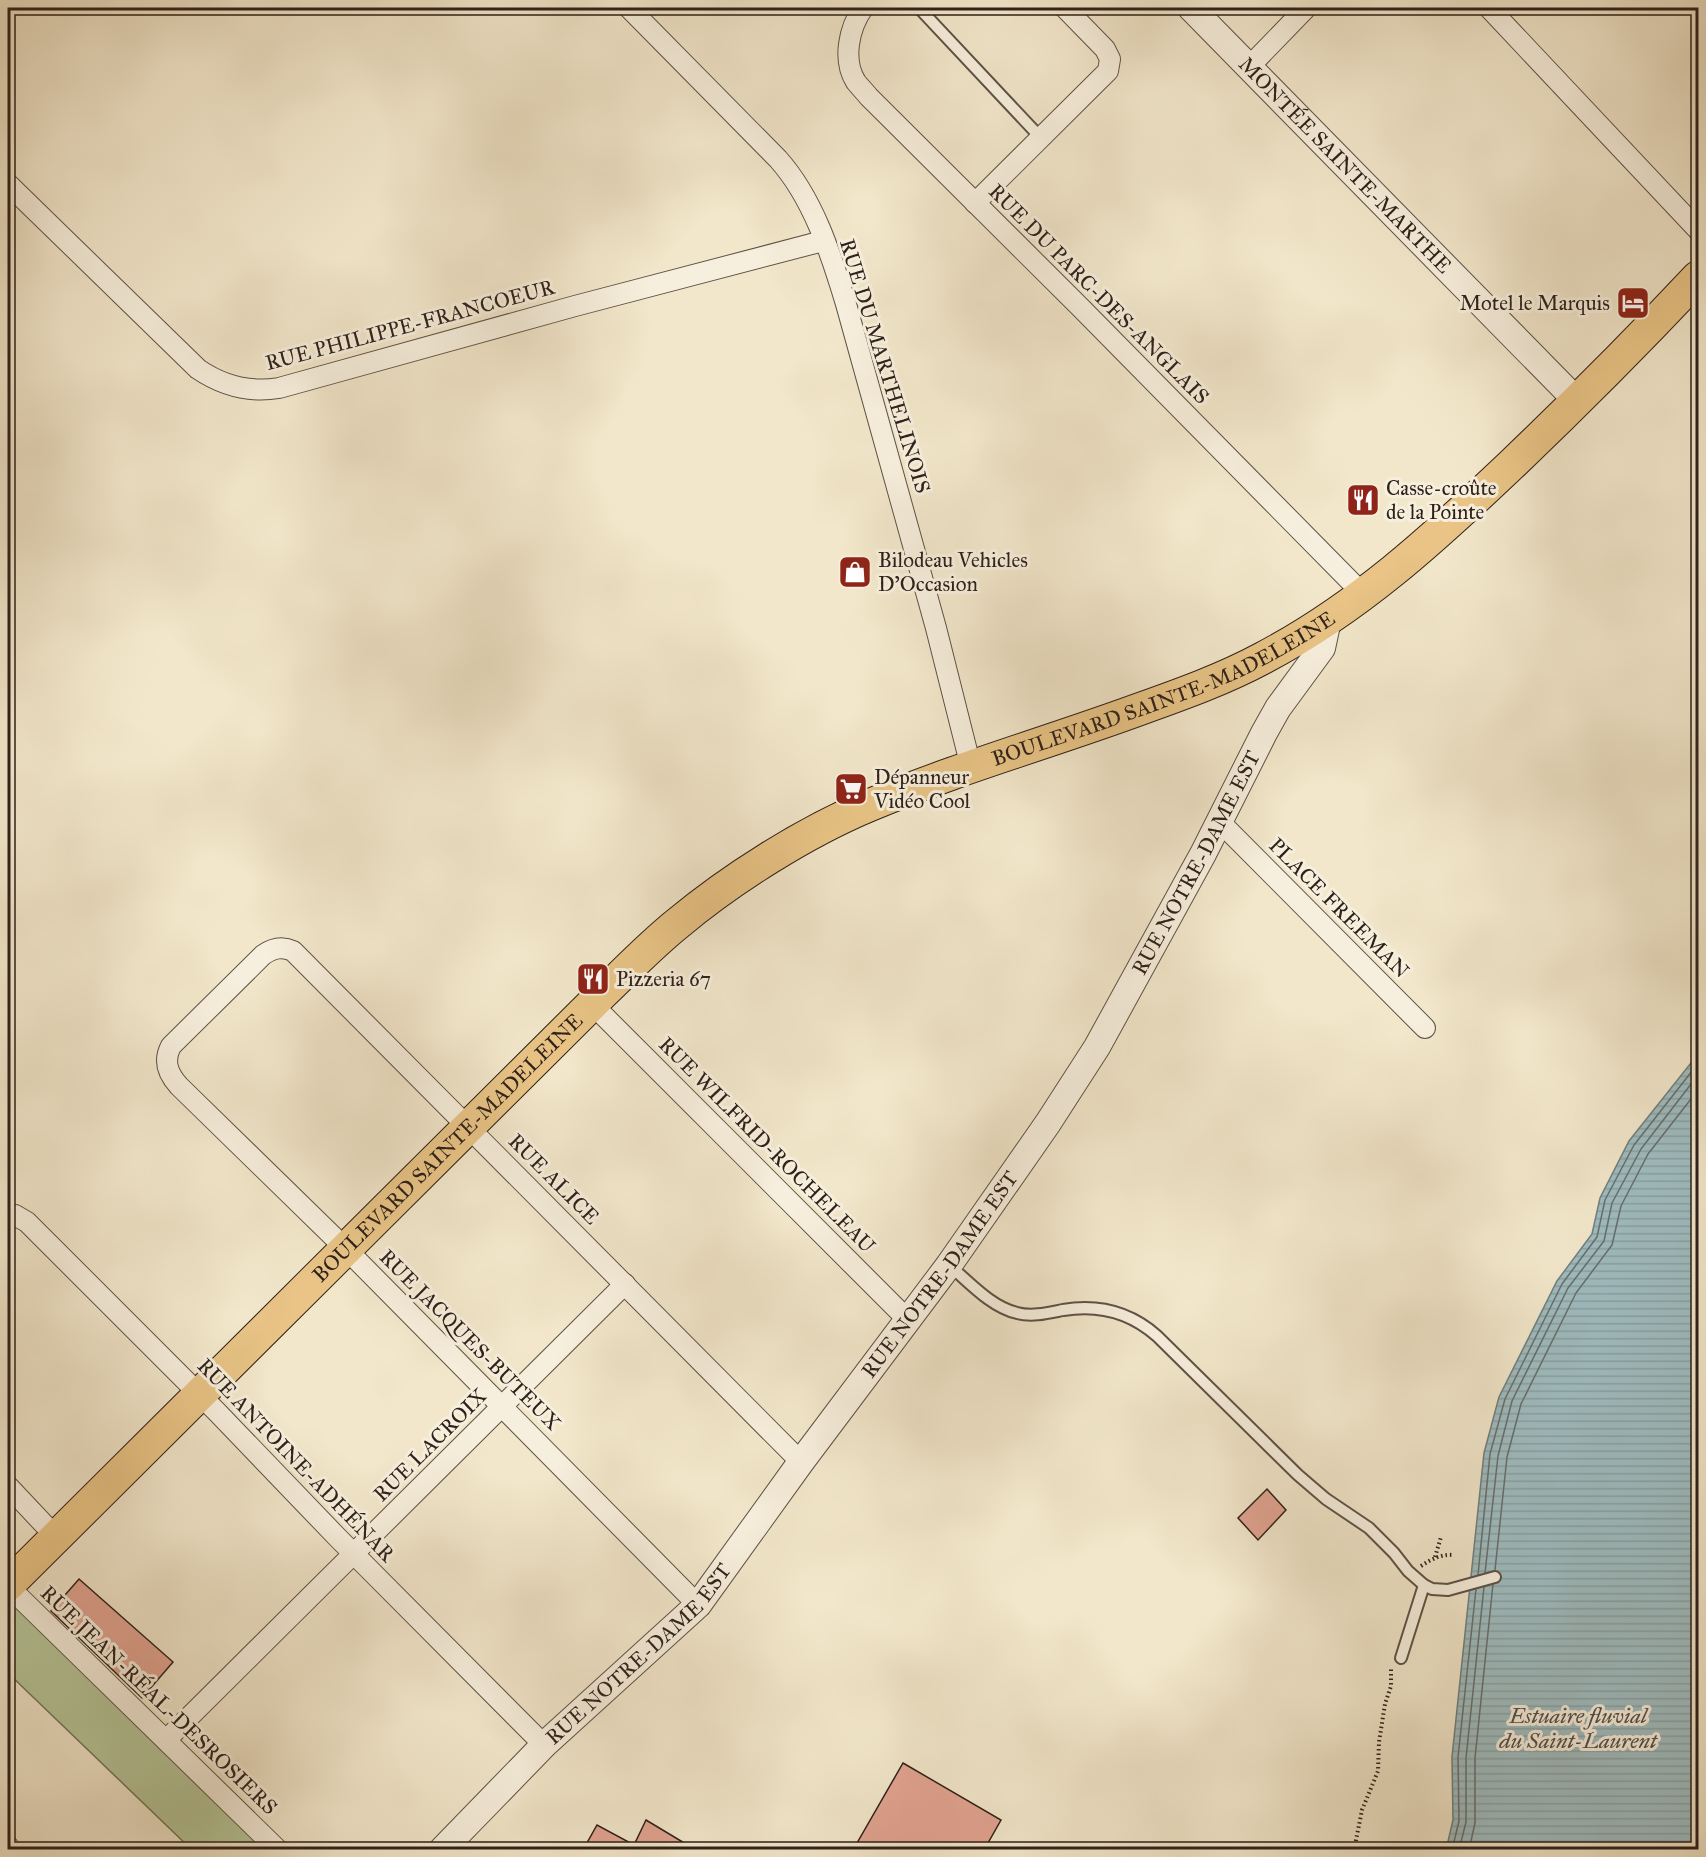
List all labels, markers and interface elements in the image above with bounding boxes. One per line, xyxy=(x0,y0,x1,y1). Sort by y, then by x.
street label: MONTÉE SAINTE-MARTHE xyxy=(1233,51,1457,279)
street label: RUE DU PARC-DES-ANGLAIS xyxy=(983,178,1215,410)
street label: RUE DU MARTHELINOIS xyxy=(834,236,936,496)
street label: RUE PHILIPPE-FRANCOEUR xyxy=(263,274,559,376)
hotel icon: Motel le Marquis xyxy=(1615,285,1651,321)
place label: Motel le Marquis xyxy=(1460,290,1610,316)
place label: Casse-croûte de la Pointe xyxy=(1386,475,1497,525)
restaurant icon: Casse-croûte de la Pointe xyxy=(1345,482,1381,518)
place label: Bilodeau Vehicles D'Occasion xyxy=(878,547,1028,597)
shop icon: Bilodeau Vehicles D'Occasion xyxy=(837,554,873,590)
street label: BOULEVARD SAINTE-MADELEINE xyxy=(988,605,1340,772)
street label: RUE NOTRE-DAME EST xyxy=(1126,746,1266,979)
place label: Dépanneur Vidéo Cool xyxy=(873,764,971,814)
supermarket icon: Dépanneur Vidéo Cool xyxy=(833,771,869,807)
street label: PLACE FREEMAN xyxy=(1263,832,1415,984)
restaurant icon: Pizzeria 67 xyxy=(575,961,611,997)
place label: Pizzeria 67 xyxy=(616,966,711,992)
street label: BOULEVARD SAINTE-MADELEINE xyxy=(307,1008,588,1288)
street label: RUE WILFRID-ROCHELEAU xyxy=(653,1031,881,1259)
street label: RUE ALICE xyxy=(503,1128,605,1230)
street label: RUE NOTRE-DAME EST xyxy=(856,1166,1024,1383)
street label: RUE JACQUES-BUTEUX xyxy=(374,1244,566,1436)
street label: RUE ANTOINE-ADHÉNAR xyxy=(192,1352,402,1568)
street label: RUE LACROIX xyxy=(368,1383,492,1507)
street label: RUE NOTRE-DAME EST xyxy=(540,1558,737,1750)
street label: RUE JEAN-RÉAL-DESROSIERS xyxy=(35,1579,284,1820)
water label: Estuaire fluvial du Saint-Laurent xyxy=(1498,1702,1658,1754)

